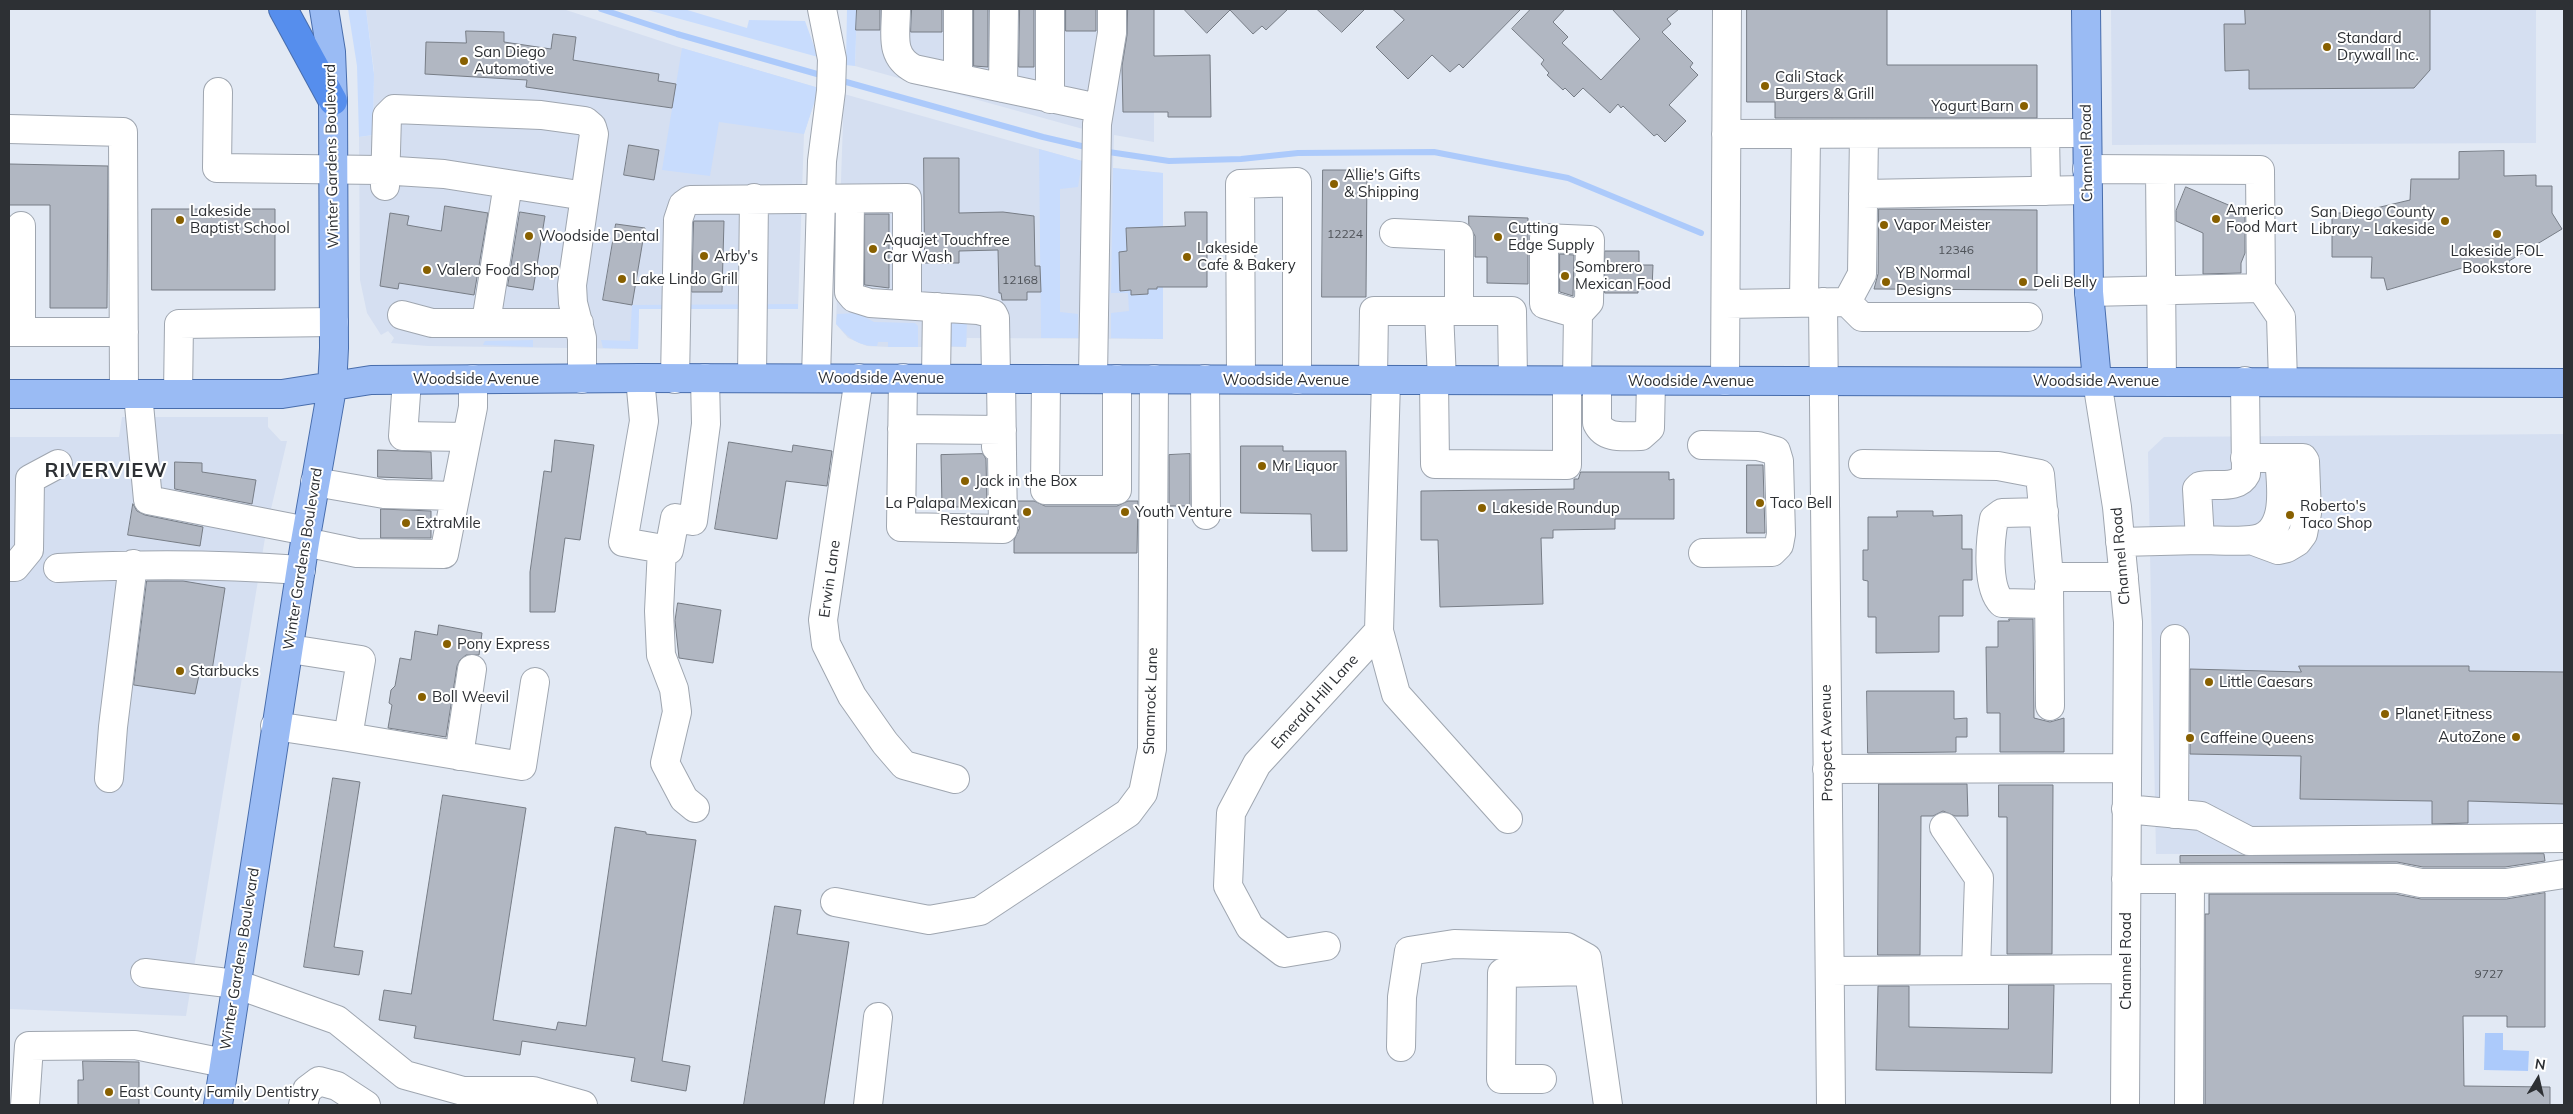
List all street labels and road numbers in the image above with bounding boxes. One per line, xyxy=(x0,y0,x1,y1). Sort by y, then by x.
street label: Winter Gardens Boulevard xyxy=(321,64,343,248)
street label: Channel Road xyxy=(2077,104,2097,202)
street label: Woodside Avenue xyxy=(818,369,944,387)
street label: Woodside Avenue xyxy=(413,370,539,388)
street label: Woodside Avenue xyxy=(1223,371,1349,389)
street label: Woodside Avenue xyxy=(1628,372,1754,390)
street label: Woodside Avenue xyxy=(2033,372,2159,390)
street label: Winter Gardens Boulevard xyxy=(280,466,326,652)
street label: Channel Road xyxy=(2108,506,2134,606)
street label: Erwin Lane xyxy=(816,539,844,619)
street label: Shamrock Lane xyxy=(1140,647,1162,755)
street label: Emerald Hill Lane xyxy=(1268,651,1362,753)
street label: Prospect Avenue xyxy=(1817,684,1837,802)
street label: Winter Gardens Boulevard xyxy=(217,866,263,1052)
street label: Channel Road xyxy=(2117,912,2135,1010)

